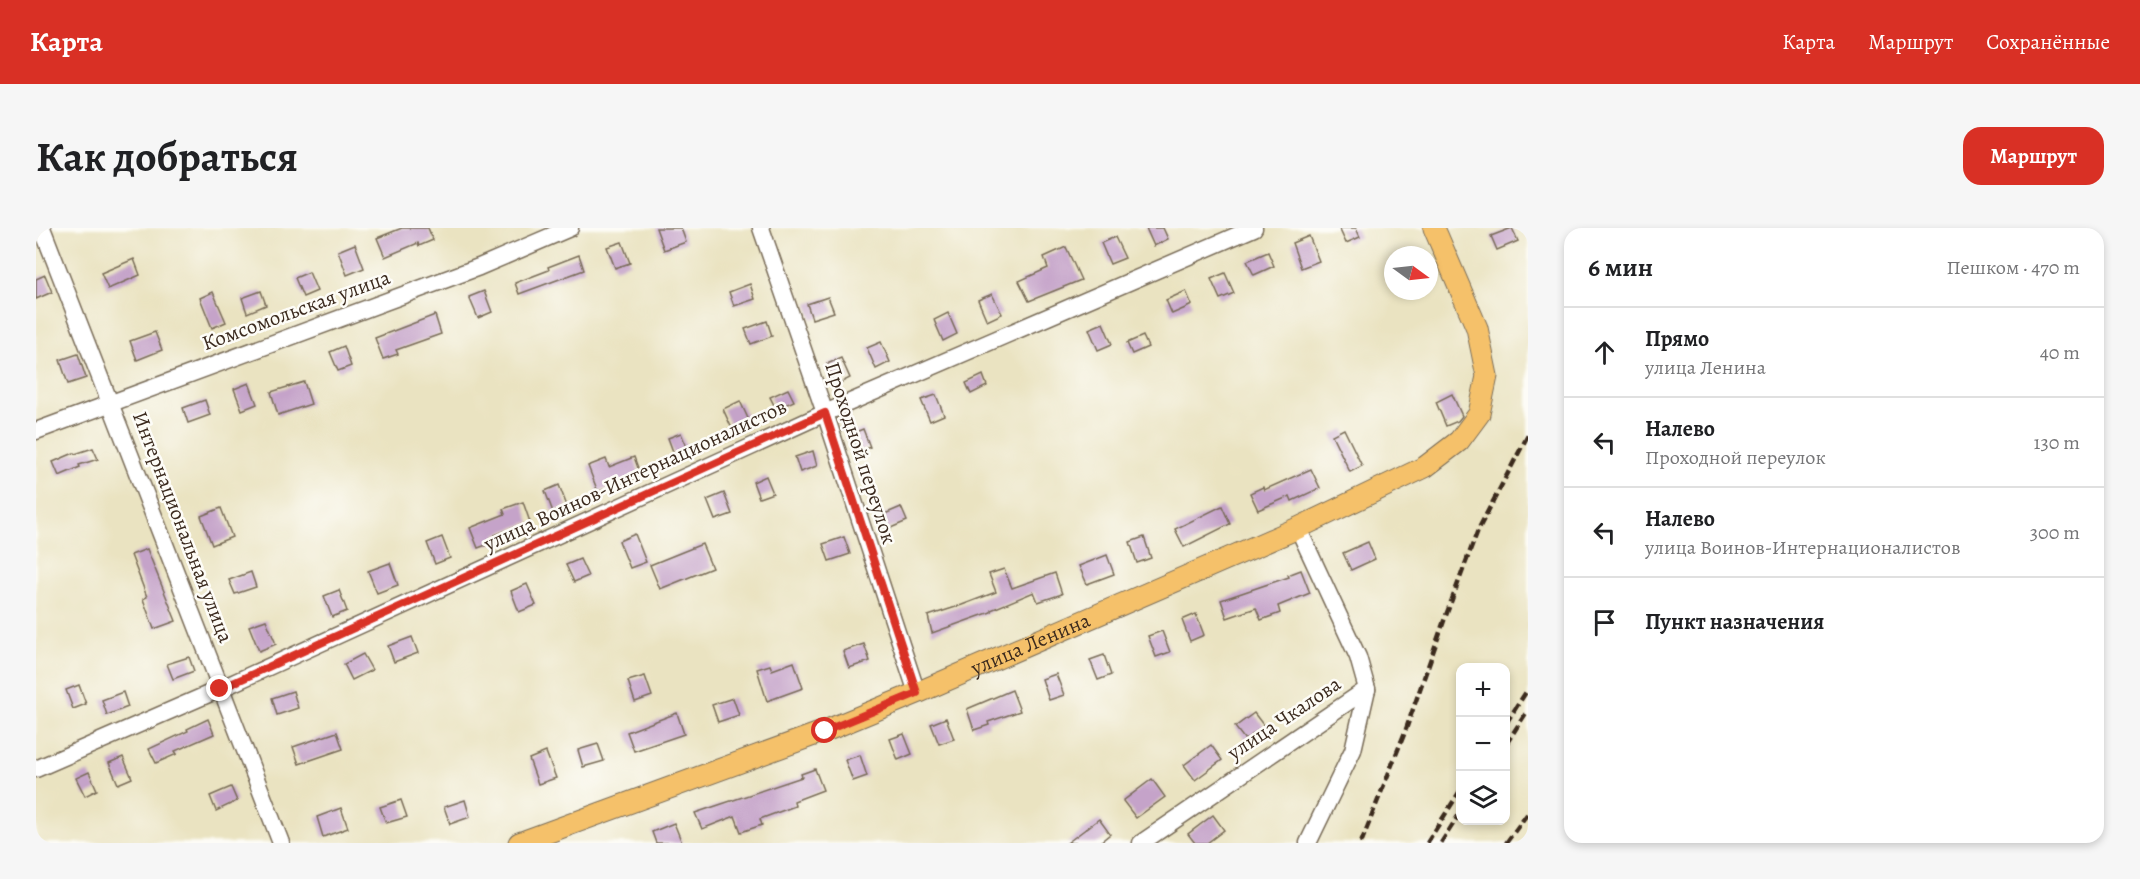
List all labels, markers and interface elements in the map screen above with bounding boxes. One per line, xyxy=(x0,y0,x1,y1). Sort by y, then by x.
text: Карта xyxy=(30,23,103,61)
text: Карта xyxy=(1782,28,1835,56)
text: Маршрут xyxy=(1868,28,1953,56)
text: Сохранённые xyxy=(1986,28,2110,56)
button: Маршрут xyxy=(1963,127,2104,185)
text: Как добраться xyxy=(36,128,298,185)
north arrow xyxy=(1384,246,1438,300)
text: 6 мин xyxy=(1588,250,1653,285)
text: Пешком · 470 m xyxy=(1947,254,2080,281)
street label: Комсомольская улица xyxy=(198,263,394,357)
text: Прямо xyxy=(1645,324,1709,354)
icon: ahead xyxy=(1588,336,1621,369)
text: 40 m xyxy=(2040,339,2080,366)
text: улица Ленина xyxy=(1645,354,1766,381)
street label: Проходной переулок xyxy=(818,358,904,548)
street label: улица Воинов-Интернационалистов xyxy=(478,392,791,558)
street label: Интернациональная улица xyxy=(126,407,240,647)
text: Налево xyxy=(1645,414,1715,444)
icon: left xyxy=(1588,426,1621,459)
text: 130 m xyxy=(2034,429,2080,456)
text: Проходной переулок xyxy=(1645,444,1826,471)
text: Налево xyxy=(1645,504,1715,534)
icon: left xyxy=(1588,516,1621,549)
text: 300 m xyxy=(2030,519,2080,546)
text: улица Воинов-Интернационалистов xyxy=(1645,534,1960,561)
street label: улица Ленина xyxy=(966,606,1095,682)
icon: arrive xyxy=(1588,606,1621,639)
text: Пункт назначения xyxy=(1645,607,1824,637)
map controls xyxy=(1456,663,1510,825)
button: + xyxy=(1456,663,1510,717)
street label: улица Чкалова xyxy=(1221,670,1346,767)
route end xyxy=(206,675,232,701)
route start xyxy=(811,717,837,743)
button: − xyxy=(1456,717,1510,771)
button: layers xyxy=(1456,771,1510,825)

